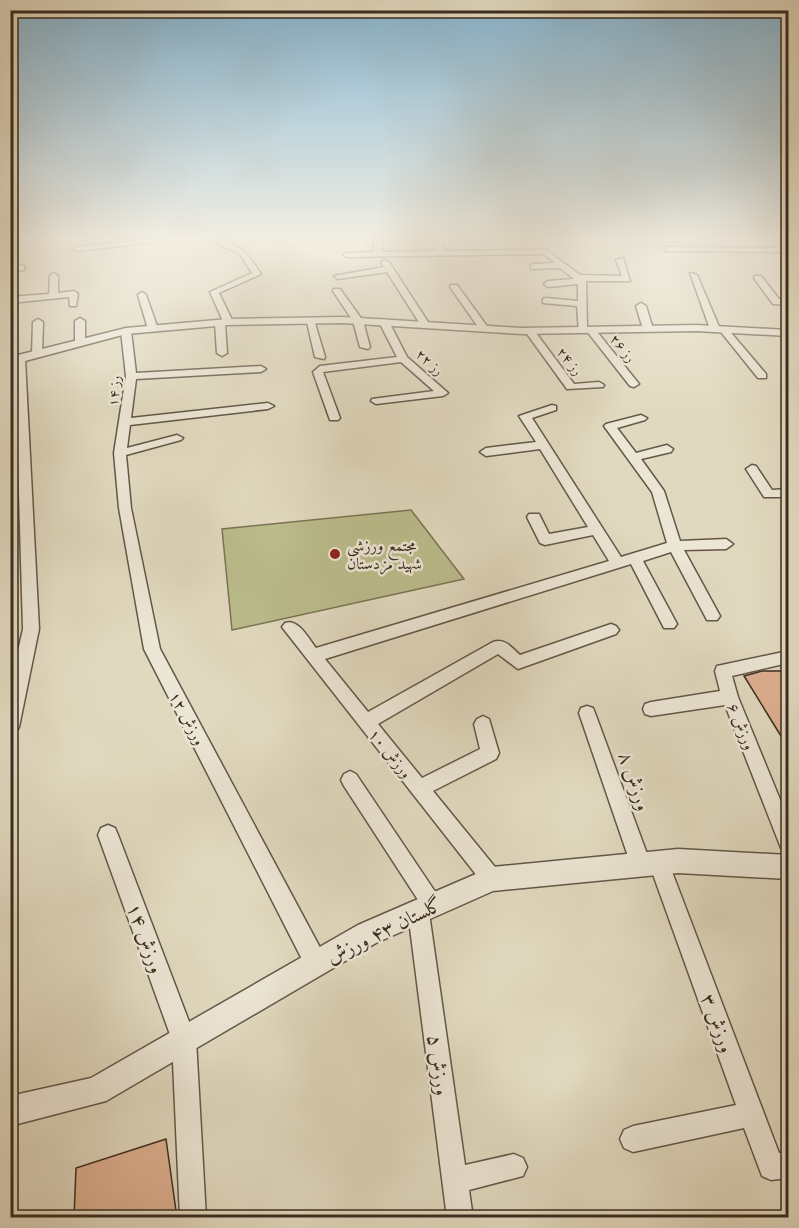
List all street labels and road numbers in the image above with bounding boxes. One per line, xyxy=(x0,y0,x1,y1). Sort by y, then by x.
street label: رز ۲۶ xyxy=(606,330,640,366)
street label: رز ۲۴ xyxy=(553,343,587,379)
street label: رز ۲۲ xyxy=(412,345,448,379)
street label: رز ۱۴ xyxy=(104,375,124,407)
street label: ورزش ۱۲ xyxy=(166,688,210,748)
street label: ورزش ۶ xyxy=(724,700,760,752)
street label: ورزش ۱۰ xyxy=(365,724,417,782)
street label: ورزش ۸ xyxy=(614,748,656,814)
street label: گلستان ۴۳ ورزش xyxy=(322,892,446,968)
street label: ورزش ۱۴ xyxy=(122,900,170,976)
street label: ورزش ۳ xyxy=(696,990,740,1056)
street label: ورزش ۵ xyxy=(423,1033,455,1097)

